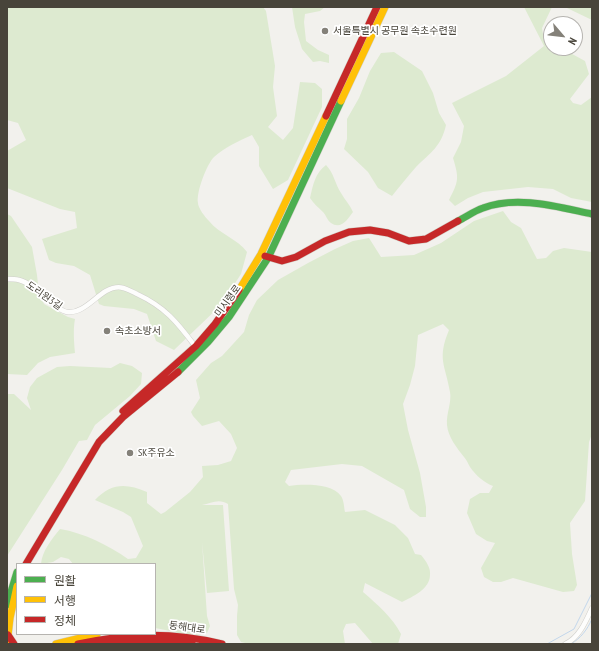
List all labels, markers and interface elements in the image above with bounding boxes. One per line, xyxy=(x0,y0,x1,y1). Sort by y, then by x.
north arrow xyxy=(543,16,583,56)
place label: 서울특별시 공무원 속초수련원 xyxy=(333,25,457,37)
marker: 서울특별시 공무원 속초수련원 xyxy=(320,26,330,36)
text: N xyxy=(565,35,580,47)
street label: 도리원3길 xyxy=(24,279,64,313)
street label: 미시령로 xyxy=(212,283,244,319)
place label: 속초소방서 xyxy=(115,325,161,337)
marker: 속초소방서 xyxy=(102,326,112,336)
place label: SK주유소 xyxy=(138,447,175,459)
marker: SK주유소 xyxy=(125,448,135,458)
legend xyxy=(16,563,156,635)
text: 원활 xyxy=(54,573,76,588)
text: 서행 xyxy=(54,593,76,608)
text: 정체 xyxy=(54,613,76,628)
street label: 동해대로 xyxy=(168,619,206,637)

